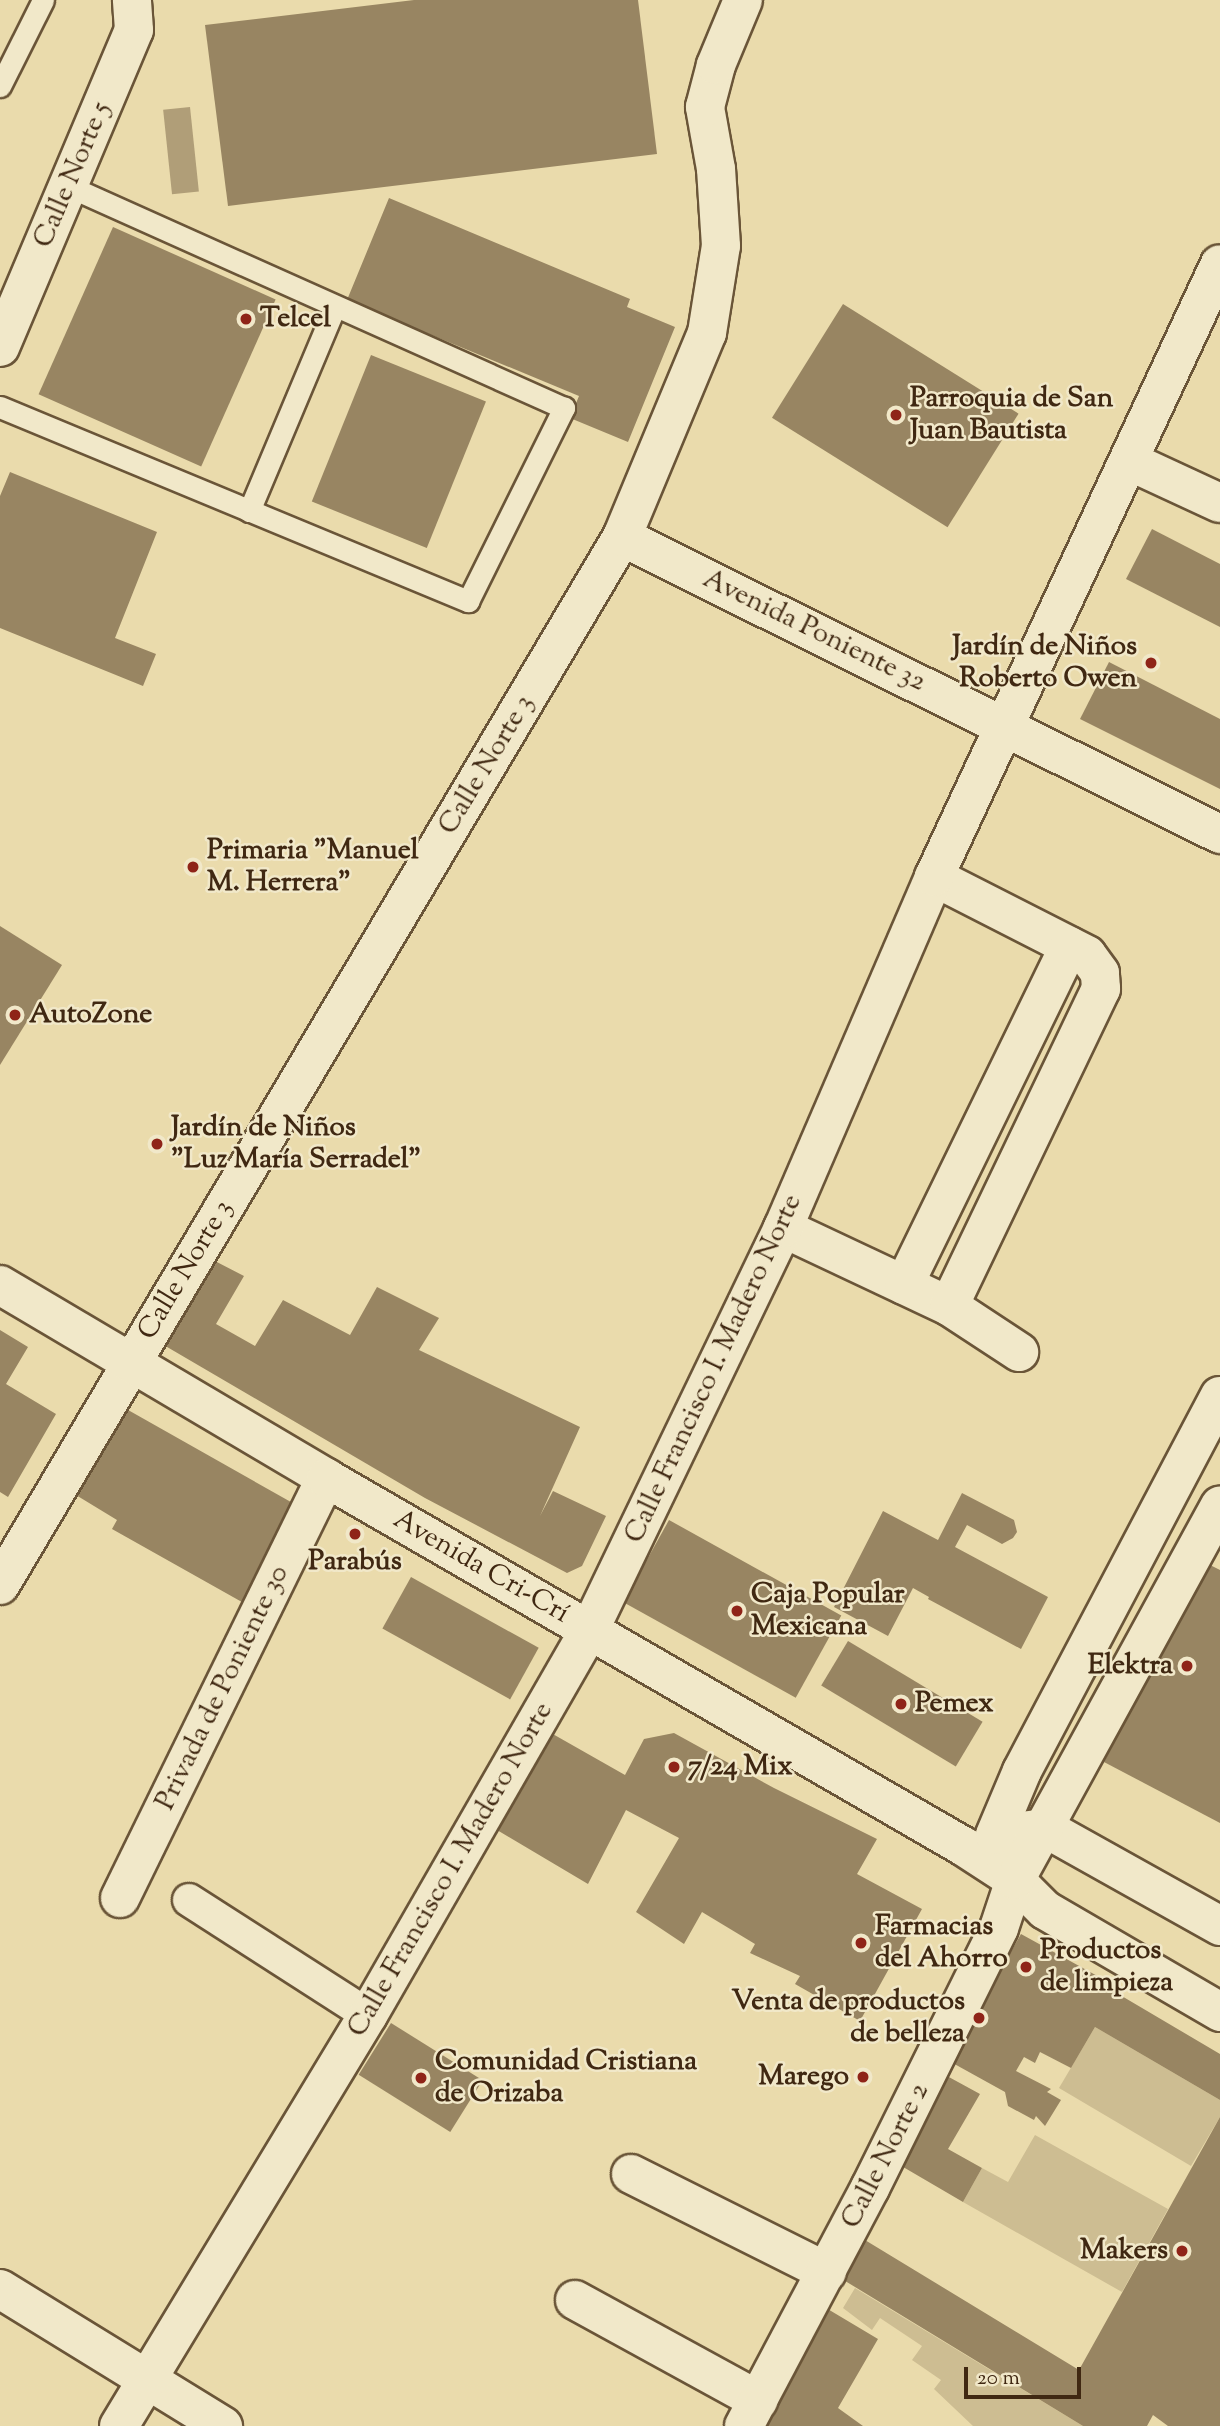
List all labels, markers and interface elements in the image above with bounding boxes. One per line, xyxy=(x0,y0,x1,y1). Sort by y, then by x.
street label: Calle Norte 5 xyxy=(27,97,119,253)
place label: Telcel xyxy=(260,302,331,336)
marker: Telcel xyxy=(238,311,254,327)
place label: Parroquia de San Juan Bautista xyxy=(910,382,1113,448)
marker: Parroquia de San Juan Bautista xyxy=(888,407,904,423)
street label: Avenida Poniente 32 xyxy=(697,562,931,700)
place label: Jardín de Niños Roberto Owen xyxy=(952,630,1137,696)
marker: Jardín de Niños Roberto Owen xyxy=(1143,655,1159,671)
street label: Calle Norte 3 xyxy=(432,689,542,841)
place label: Primaria "Manuel M. Herrera" xyxy=(207,834,418,900)
marker: Primaria "Manuel M. Herrera" xyxy=(185,859,201,875)
place label: AutoZone xyxy=(29,998,152,1032)
marker: AutoZone xyxy=(7,1007,23,1023)
place label: Jardín de Niños "Luz María Serradel" xyxy=(171,1111,421,1177)
marker: Jardín de Niños "Luz María Serradel" xyxy=(149,1136,165,1152)
street label: Calle Francisco I. Madero Norte xyxy=(618,1189,810,1549)
street label: Calle Norte 3 xyxy=(131,1194,241,1346)
street label: Avenida Cri-Crí xyxy=(387,1503,575,1631)
marker: Parabús xyxy=(347,1526,363,1542)
place label: Parabús xyxy=(308,1545,402,1579)
street label: Privada de Poniente 30 xyxy=(149,1560,297,1816)
place label: Caja Popular Mexicana xyxy=(751,1578,905,1644)
marker: Caja Popular Mexicana xyxy=(729,1603,745,1619)
place label: Elektra xyxy=(1088,1649,1173,1683)
marker: Elektra xyxy=(1179,1658,1195,1674)
place label: Pemex xyxy=(915,1687,994,1721)
marker: Pemex xyxy=(893,1696,909,1712)
street label: Calle Francisco I. Madero Norte xyxy=(341,1697,561,2043)
place label: 7/24 Mix xyxy=(688,1750,793,1784)
marker: 7/24 Mix xyxy=(666,1759,682,1775)
place label: Farmacias del Ahorro xyxy=(875,1910,1008,1976)
place label: Productos de limpieza xyxy=(1040,1934,1173,2000)
marker: Farmacias del Ahorro xyxy=(853,1935,869,1951)
marker: Productos de limpieza xyxy=(1018,1959,1034,1975)
place label: Venta de productos de belleza xyxy=(731,1985,965,2051)
marker: Venta de productos de belleza xyxy=(971,2010,987,2026)
place label: Comunidad Cristiana de Orizaba xyxy=(435,2045,697,2111)
place label: Marego xyxy=(758,2060,849,2094)
marker: Marego xyxy=(855,2069,871,2085)
marker: Comunidad Cristiana de Orizaba xyxy=(413,2070,429,2086)
street label: Calle Norte 2 xyxy=(835,2078,937,2234)
place label: Makers xyxy=(1080,2234,1168,2268)
marker: Makers xyxy=(1174,2243,1190,2259)
scale bar xyxy=(968,2352,1085,2396)
text: 20 m xyxy=(977,2364,1020,2394)

